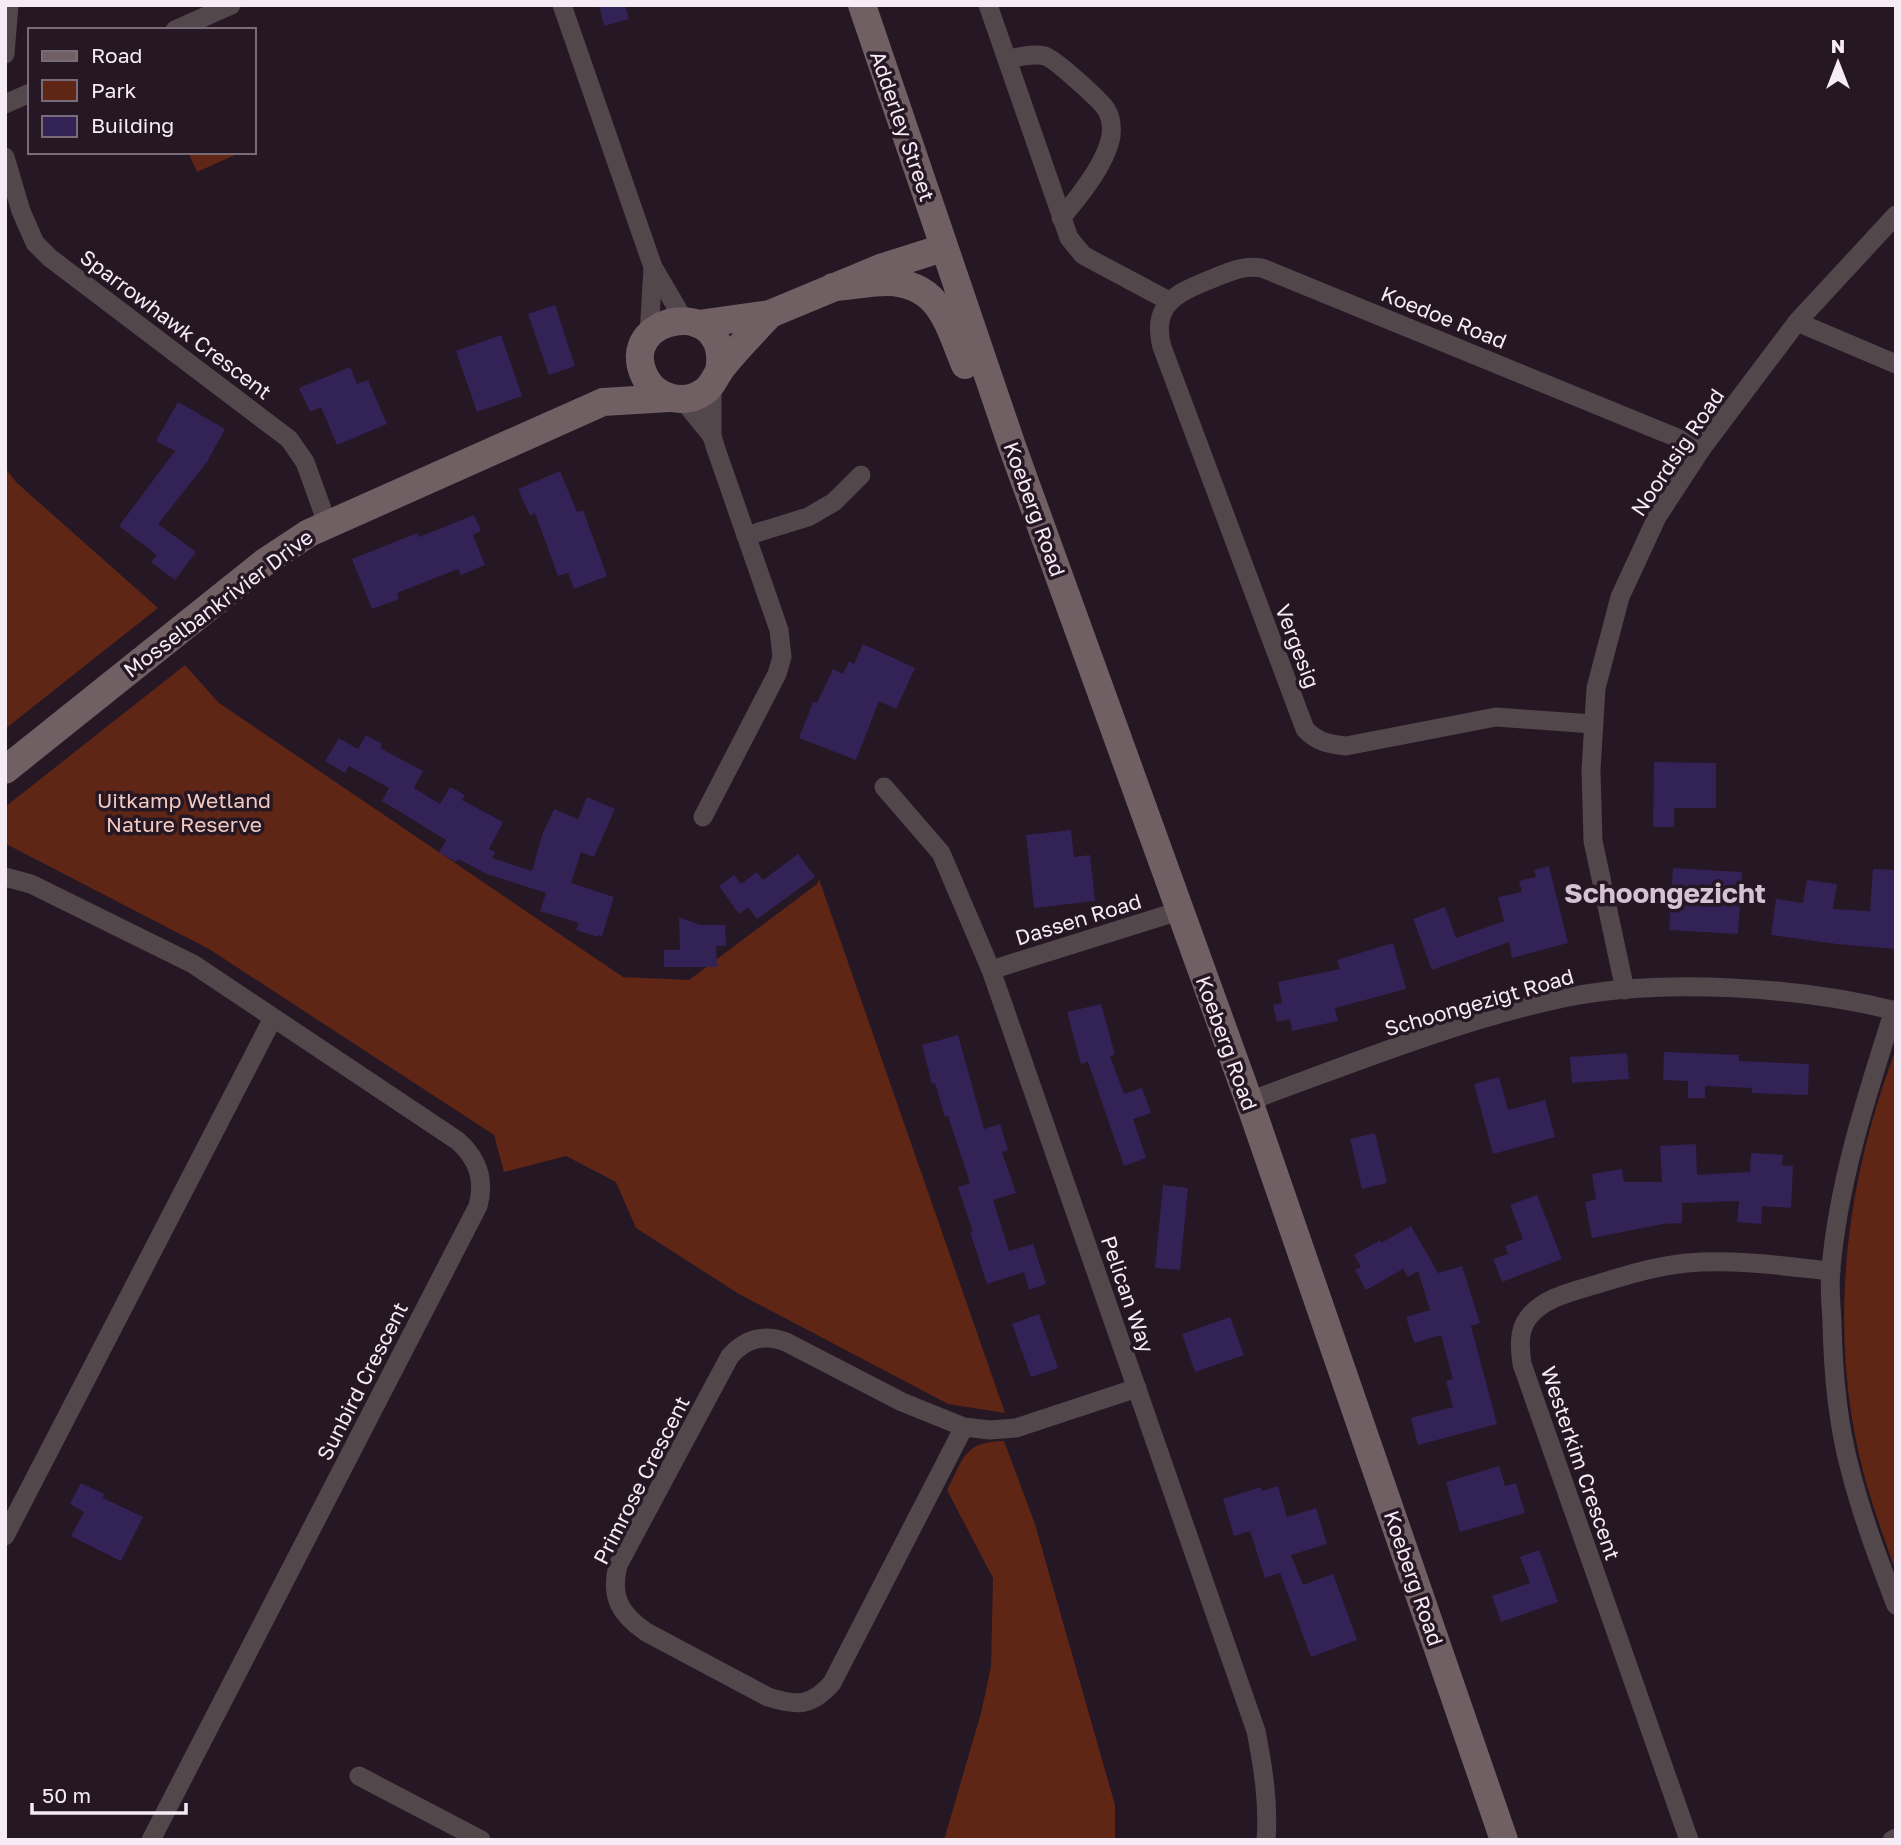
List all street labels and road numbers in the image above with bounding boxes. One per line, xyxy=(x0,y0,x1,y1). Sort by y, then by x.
street label: Adderley Street xyxy=(865,47,941,205)
street label: Sparrowhawk Crescent xyxy=(75,244,277,404)
street label: Koedoe Road xyxy=(1377,280,1511,354)
street label: Noordsig Road xyxy=(1625,383,1729,521)
street label: Koeberg Road xyxy=(999,438,1071,580)
street label: Mosselbankrivier Drive xyxy=(118,523,318,683)
street label: Vergesig xyxy=(1270,600,1326,692)
street label: Dassen Road xyxy=(1012,887,1144,951)
street label: Schoongezigt Road xyxy=(1382,963,1576,1041)
street label: Koeberg Road xyxy=(1191,972,1263,1114)
street label: Pelican Way xyxy=(1096,1232,1160,1356)
street label: Sunbird Crescent xyxy=(311,1298,413,1464)
street label: Westerkim Crescent xyxy=(1536,1363,1626,1563)
street label: Primrose Crescent xyxy=(587,1391,695,1569)
street label: Koeberg Road xyxy=(1379,1507,1449,1649)

